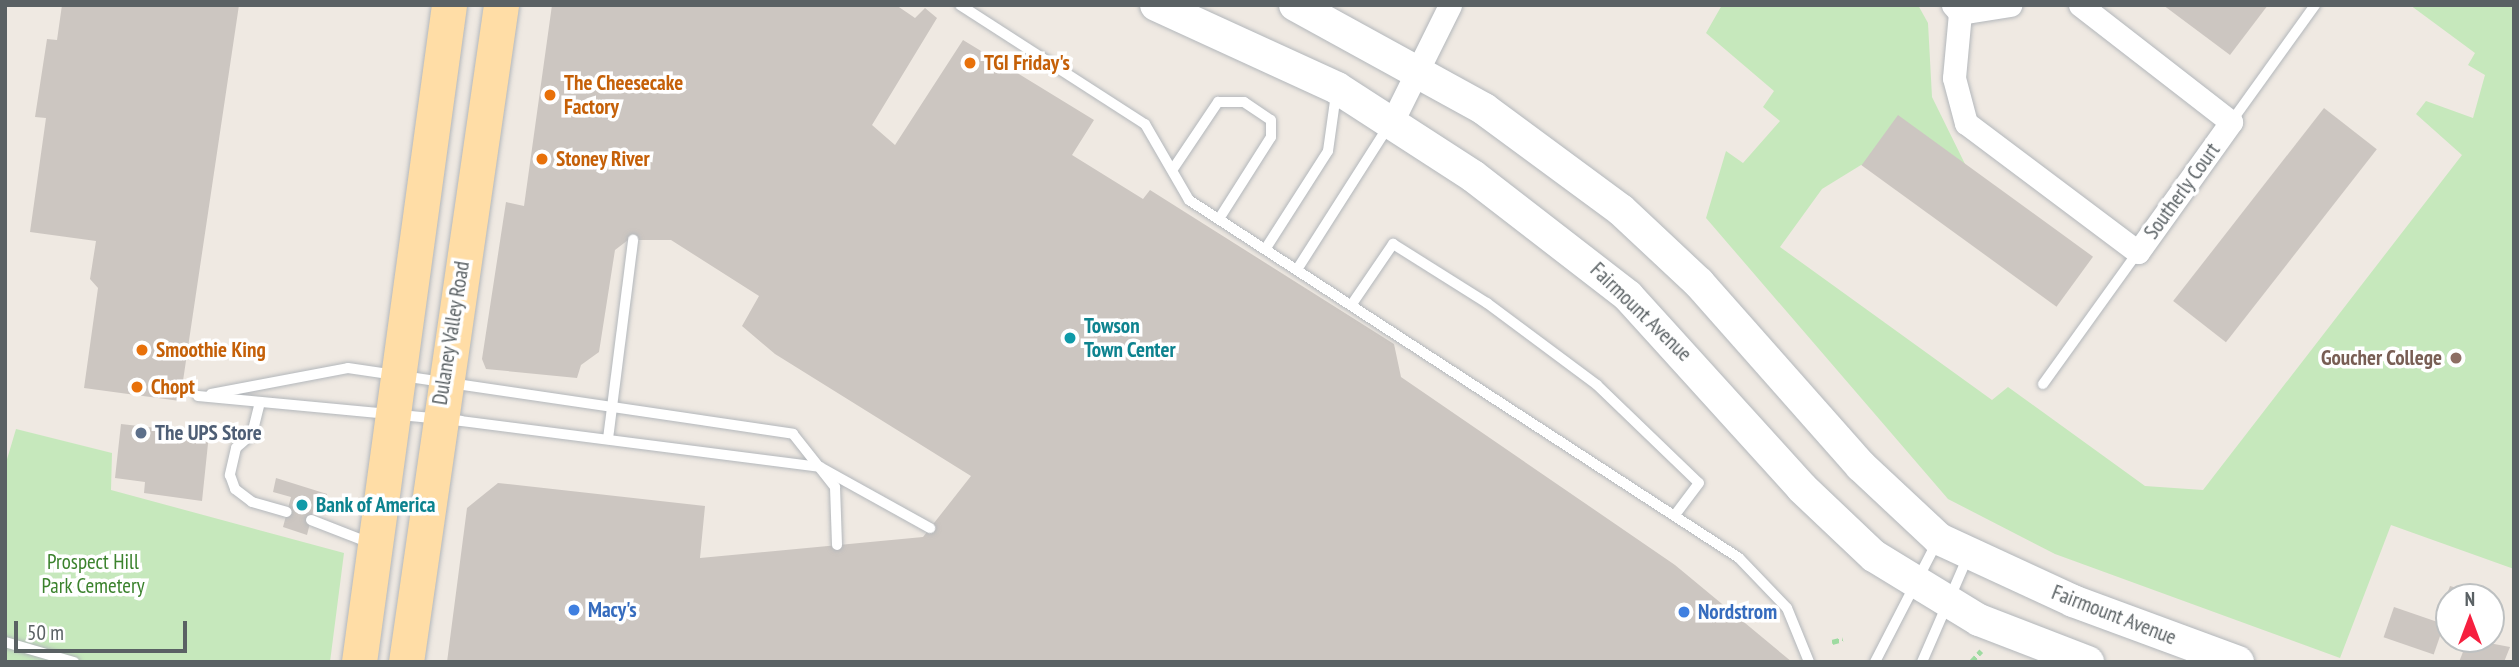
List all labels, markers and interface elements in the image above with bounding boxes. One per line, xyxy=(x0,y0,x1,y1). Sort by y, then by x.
place label: TGI Friday's xyxy=(984,50,1070,76)
marker: TGI Friday's xyxy=(962,55,978,71)
place label: The Cheesecake Factory xyxy=(564,70,683,120)
marker: The Cheesecake Factory xyxy=(542,87,558,103)
street label: Southerly Court xyxy=(2139,138,2225,244)
place label: Stoney River xyxy=(556,146,650,172)
marker: Stoney River xyxy=(534,151,550,167)
street label: Fairmount Avenue xyxy=(1585,257,1697,367)
street label: Dulaney Valley Road xyxy=(427,259,475,407)
place label: Towson Town Center xyxy=(1084,313,1176,363)
marker: Towson Town Center xyxy=(1062,330,1078,346)
place label: Smoothie King xyxy=(156,337,266,363)
marker: Smoothie King xyxy=(134,342,150,358)
place label: Goucher College xyxy=(2321,345,2442,371)
marker: Goucher College xyxy=(2448,350,2464,366)
place label: Chopt xyxy=(151,374,195,400)
marker: Chopt xyxy=(129,379,145,395)
place label: The UPS Store xyxy=(155,420,262,446)
marker: The UPS Store xyxy=(133,425,149,441)
place label: Bank of America xyxy=(316,492,437,518)
marker: Bank of America xyxy=(294,497,310,513)
park label: Prospect Hill Park Cemetery xyxy=(41,549,145,599)
street label: Fairmount Avenue xyxy=(2048,580,2180,650)
north arrow xyxy=(2435,583,2505,653)
text: N xyxy=(2465,587,2475,611)
place label: Macy's xyxy=(588,597,637,623)
place label: Nordstrom xyxy=(1698,599,1777,625)
marker: Macy's xyxy=(566,602,582,618)
marker: Nordstrom xyxy=(1676,604,1692,620)
scale bar xyxy=(18,608,191,652)
text: 50 m xyxy=(27,619,64,646)

